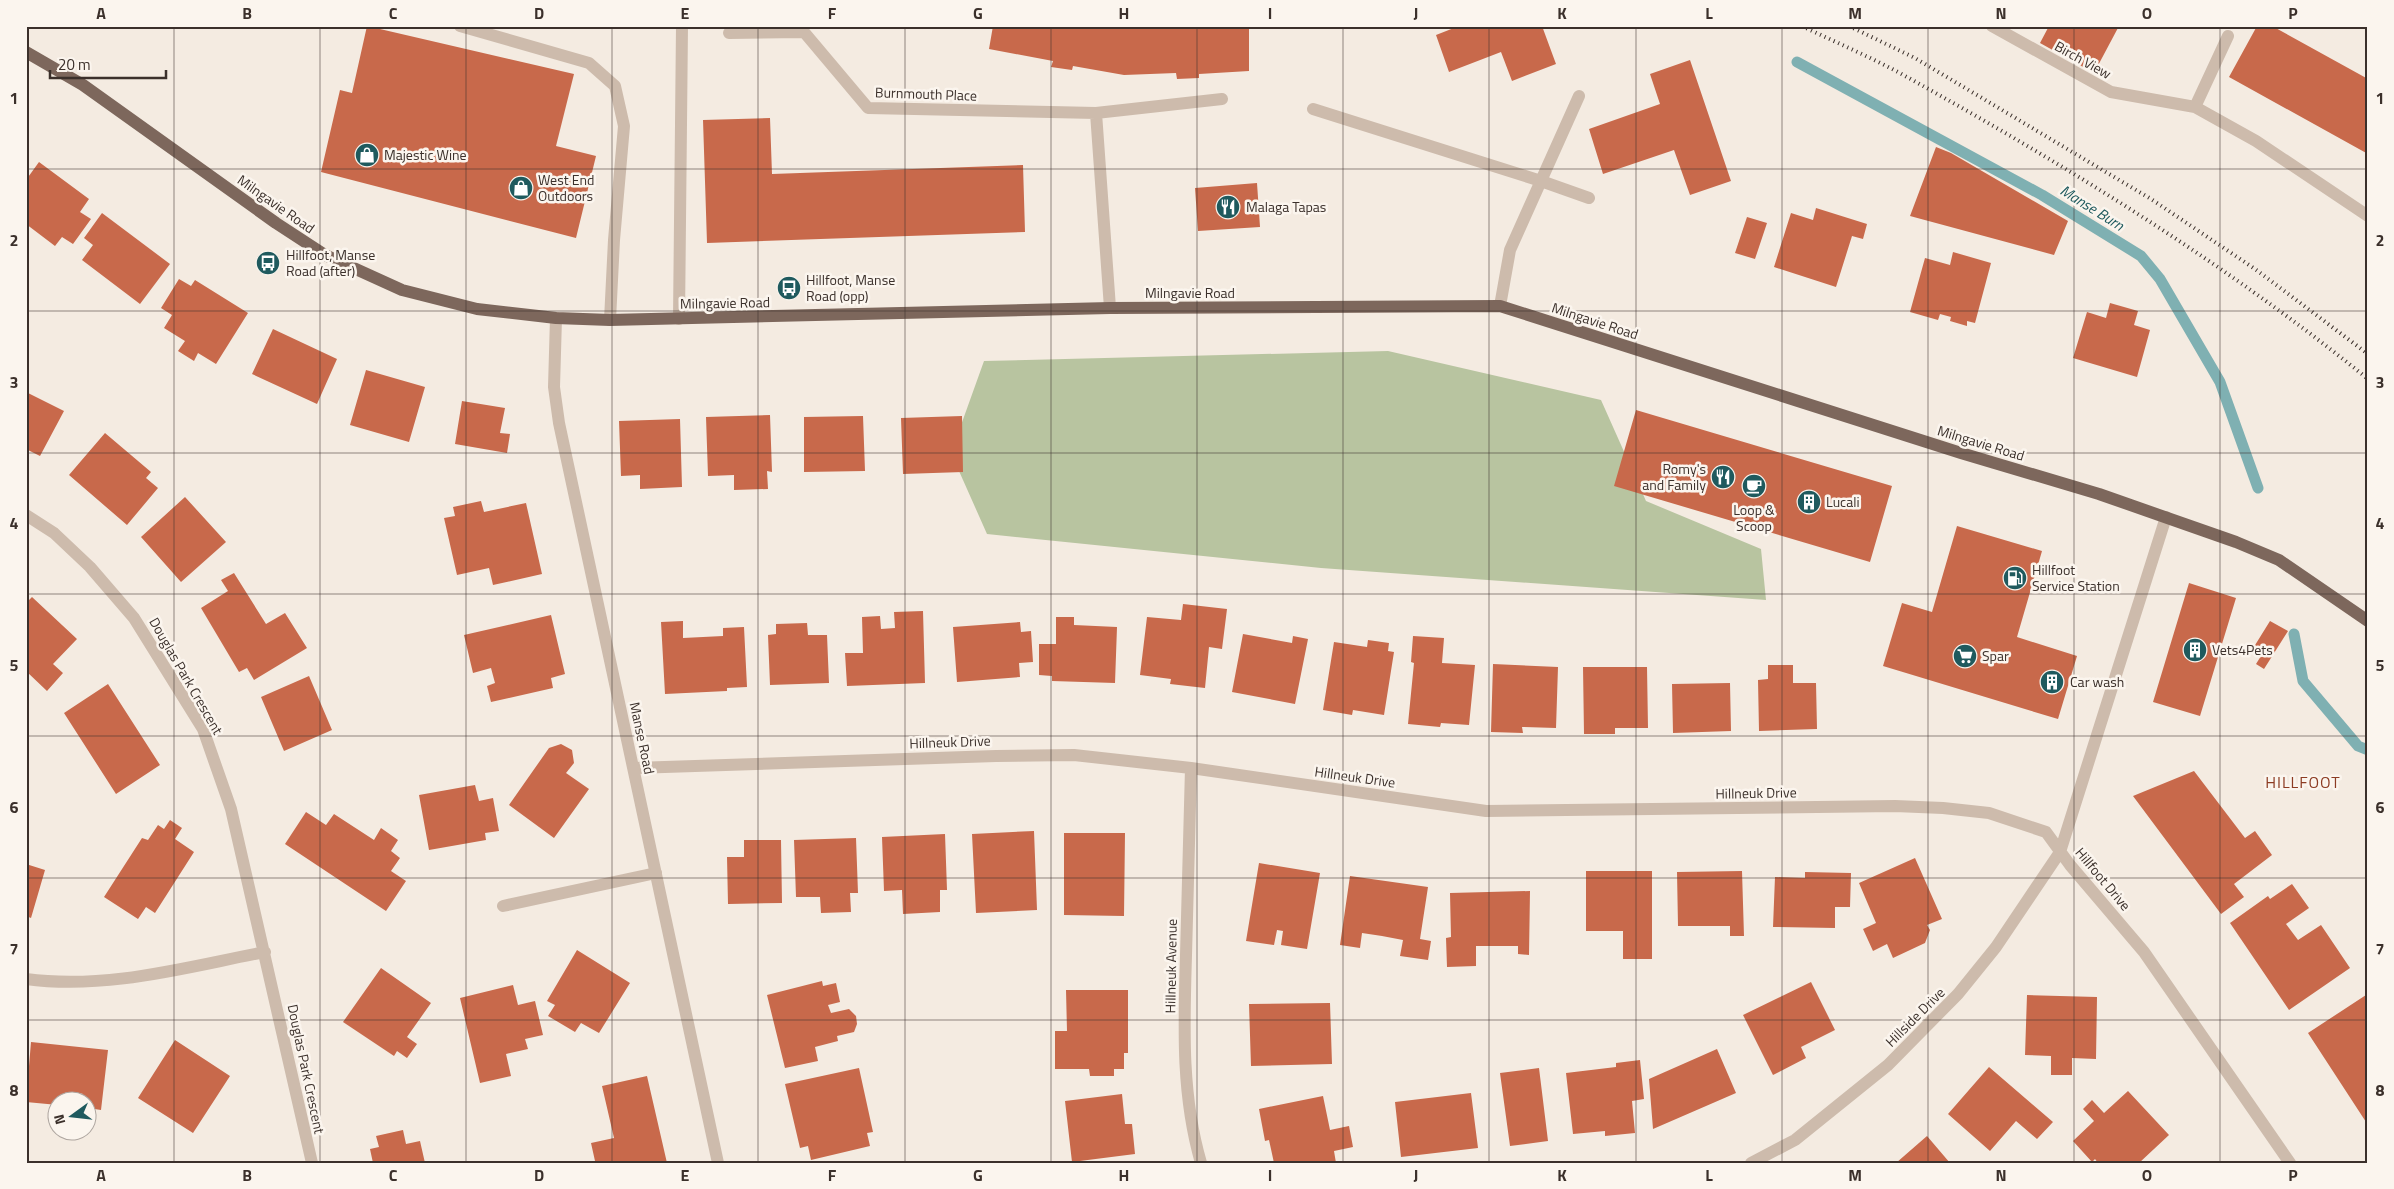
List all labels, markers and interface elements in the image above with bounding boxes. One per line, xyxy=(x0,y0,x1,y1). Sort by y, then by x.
text: A xyxy=(96,1,106,25)
text: B xyxy=(242,1,252,25)
text: C xyxy=(389,1,398,25)
text: D xyxy=(534,1,544,25)
text: E xyxy=(681,1,690,25)
text: F xyxy=(828,1,837,25)
text: G xyxy=(973,1,983,25)
text: H xyxy=(1119,1,1129,25)
text: I xyxy=(1268,1,1272,25)
text: J xyxy=(1414,1,1418,25)
text: K xyxy=(1557,1,1567,25)
text: L xyxy=(1705,1,1713,25)
text: M xyxy=(1848,1,1862,25)
text: N xyxy=(1995,1,2007,25)
text: O xyxy=(2142,1,2152,25)
text: P xyxy=(2288,1,2298,25)
street label: Birch View xyxy=(2051,35,2116,84)
scale bar xyxy=(50,48,166,80)
text: 20 m xyxy=(58,53,91,76)
street label: Burnmouth Place xyxy=(875,81,977,106)
text: 1 xyxy=(10,86,18,110)
text: 1 xyxy=(2376,86,2384,110)
shop icon: Majestic Wine xyxy=(354,142,380,168)
place label: Majestic Wine xyxy=(384,144,467,165)
street label: Milngavie Road xyxy=(233,169,319,238)
place label: West End Outdoors xyxy=(538,169,594,206)
shop icon: West End Outdoors xyxy=(508,175,534,201)
water label: Manse Burn xyxy=(2056,179,2129,237)
restaurant icon: Malaga Tapas xyxy=(1215,194,1241,220)
place label: Malaga Tapas xyxy=(1246,196,1326,217)
text: 2 xyxy=(10,228,18,252)
text: 2 xyxy=(2376,228,2384,252)
place label: Hillfoot, Manse Road (after) xyxy=(286,244,375,281)
bus stop icon: Hillfoot, Manse Road (after) xyxy=(255,250,281,276)
place label: Hillfoot, Manse Road (opp) xyxy=(806,269,895,306)
bus stop icon: Hillfoot, Manse Road (opp) xyxy=(776,275,802,301)
street label: Milngavie Road xyxy=(1145,282,1235,303)
street label: Milngavie Road xyxy=(680,291,770,314)
street label: Milngavie Road xyxy=(1549,297,1641,344)
text: 3 xyxy=(10,370,18,394)
text: 3 xyxy=(2376,370,2384,394)
street label: Milngavie Road xyxy=(1935,419,2027,466)
place label: Romy's and Family xyxy=(1642,458,1706,495)
restaurant icon: Romy's and Family xyxy=(1710,464,1736,490)
cafe icon: Loop & Scoop xyxy=(1741,473,1767,499)
building icon: Lucali xyxy=(1796,489,1822,515)
place label: Lucali xyxy=(1826,491,1860,512)
place label: Loop & Scoop xyxy=(1733,499,1775,536)
text: 4 xyxy=(10,511,19,535)
text: 4 xyxy=(2376,511,2385,535)
place label: Hillfoot Service Station xyxy=(2032,559,2120,596)
fuel station icon: Hillfoot Service Station xyxy=(2002,565,2028,591)
street label: Douglas Park Crescent xyxy=(144,613,229,738)
building icon: Vets4Pets xyxy=(2182,637,2208,663)
place label: Vets4Pets xyxy=(2212,639,2273,660)
supermarket icon: Spar xyxy=(1952,643,1978,669)
place label: Spar xyxy=(1982,645,2009,666)
text: 5 xyxy=(10,653,19,677)
text: 5 xyxy=(2376,653,2385,677)
building icon: Car wash xyxy=(2039,669,2065,695)
place label: Car wash xyxy=(2070,671,2124,692)
street label: Manse Road xyxy=(625,700,660,776)
street label: Hillneuk Drive xyxy=(909,730,991,753)
street label: Hillneuk Drive xyxy=(1313,760,1397,793)
district label: HILLFOOT xyxy=(2265,770,2341,794)
street label: Hillneuk Drive xyxy=(1715,781,1797,804)
text: 6 xyxy=(10,795,19,819)
text: 6 xyxy=(2376,795,2385,819)
street label: Hillfoot Drive xyxy=(2071,842,2136,915)
street label: Hillneuk Avenue xyxy=(1159,919,1182,1013)
text: 7 xyxy=(10,937,18,961)
text: 7 xyxy=(2376,937,2384,961)
street label: Hillside Drive xyxy=(1880,982,1949,1051)
street label: Douglas Park Crescent xyxy=(282,1002,331,1136)
text: 8 xyxy=(10,1078,19,1102)
text: 8 xyxy=(2376,1078,2385,1102)
north arrow xyxy=(48,1092,98,1142)
text: N xyxy=(48,1112,70,1127)
text: A xyxy=(96,1163,106,1187)
text: B xyxy=(242,1163,252,1187)
text: C xyxy=(389,1163,398,1187)
text: D xyxy=(534,1163,544,1187)
text: E xyxy=(681,1163,690,1187)
text: F xyxy=(828,1163,837,1187)
text: G xyxy=(973,1163,983,1187)
text: H xyxy=(1119,1163,1129,1187)
text: I xyxy=(1268,1163,1272,1187)
text: J xyxy=(1414,1163,1418,1187)
text: K xyxy=(1557,1163,1567,1187)
text: L xyxy=(1705,1163,1713,1187)
text: M xyxy=(1848,1163,1862,1187)
text: N xyxy=(1995,1163,2007,1187)
text: O xyxy=(2142,1163,2152,1187)
text: P xyxy=(2288,1163,2298,1187)

